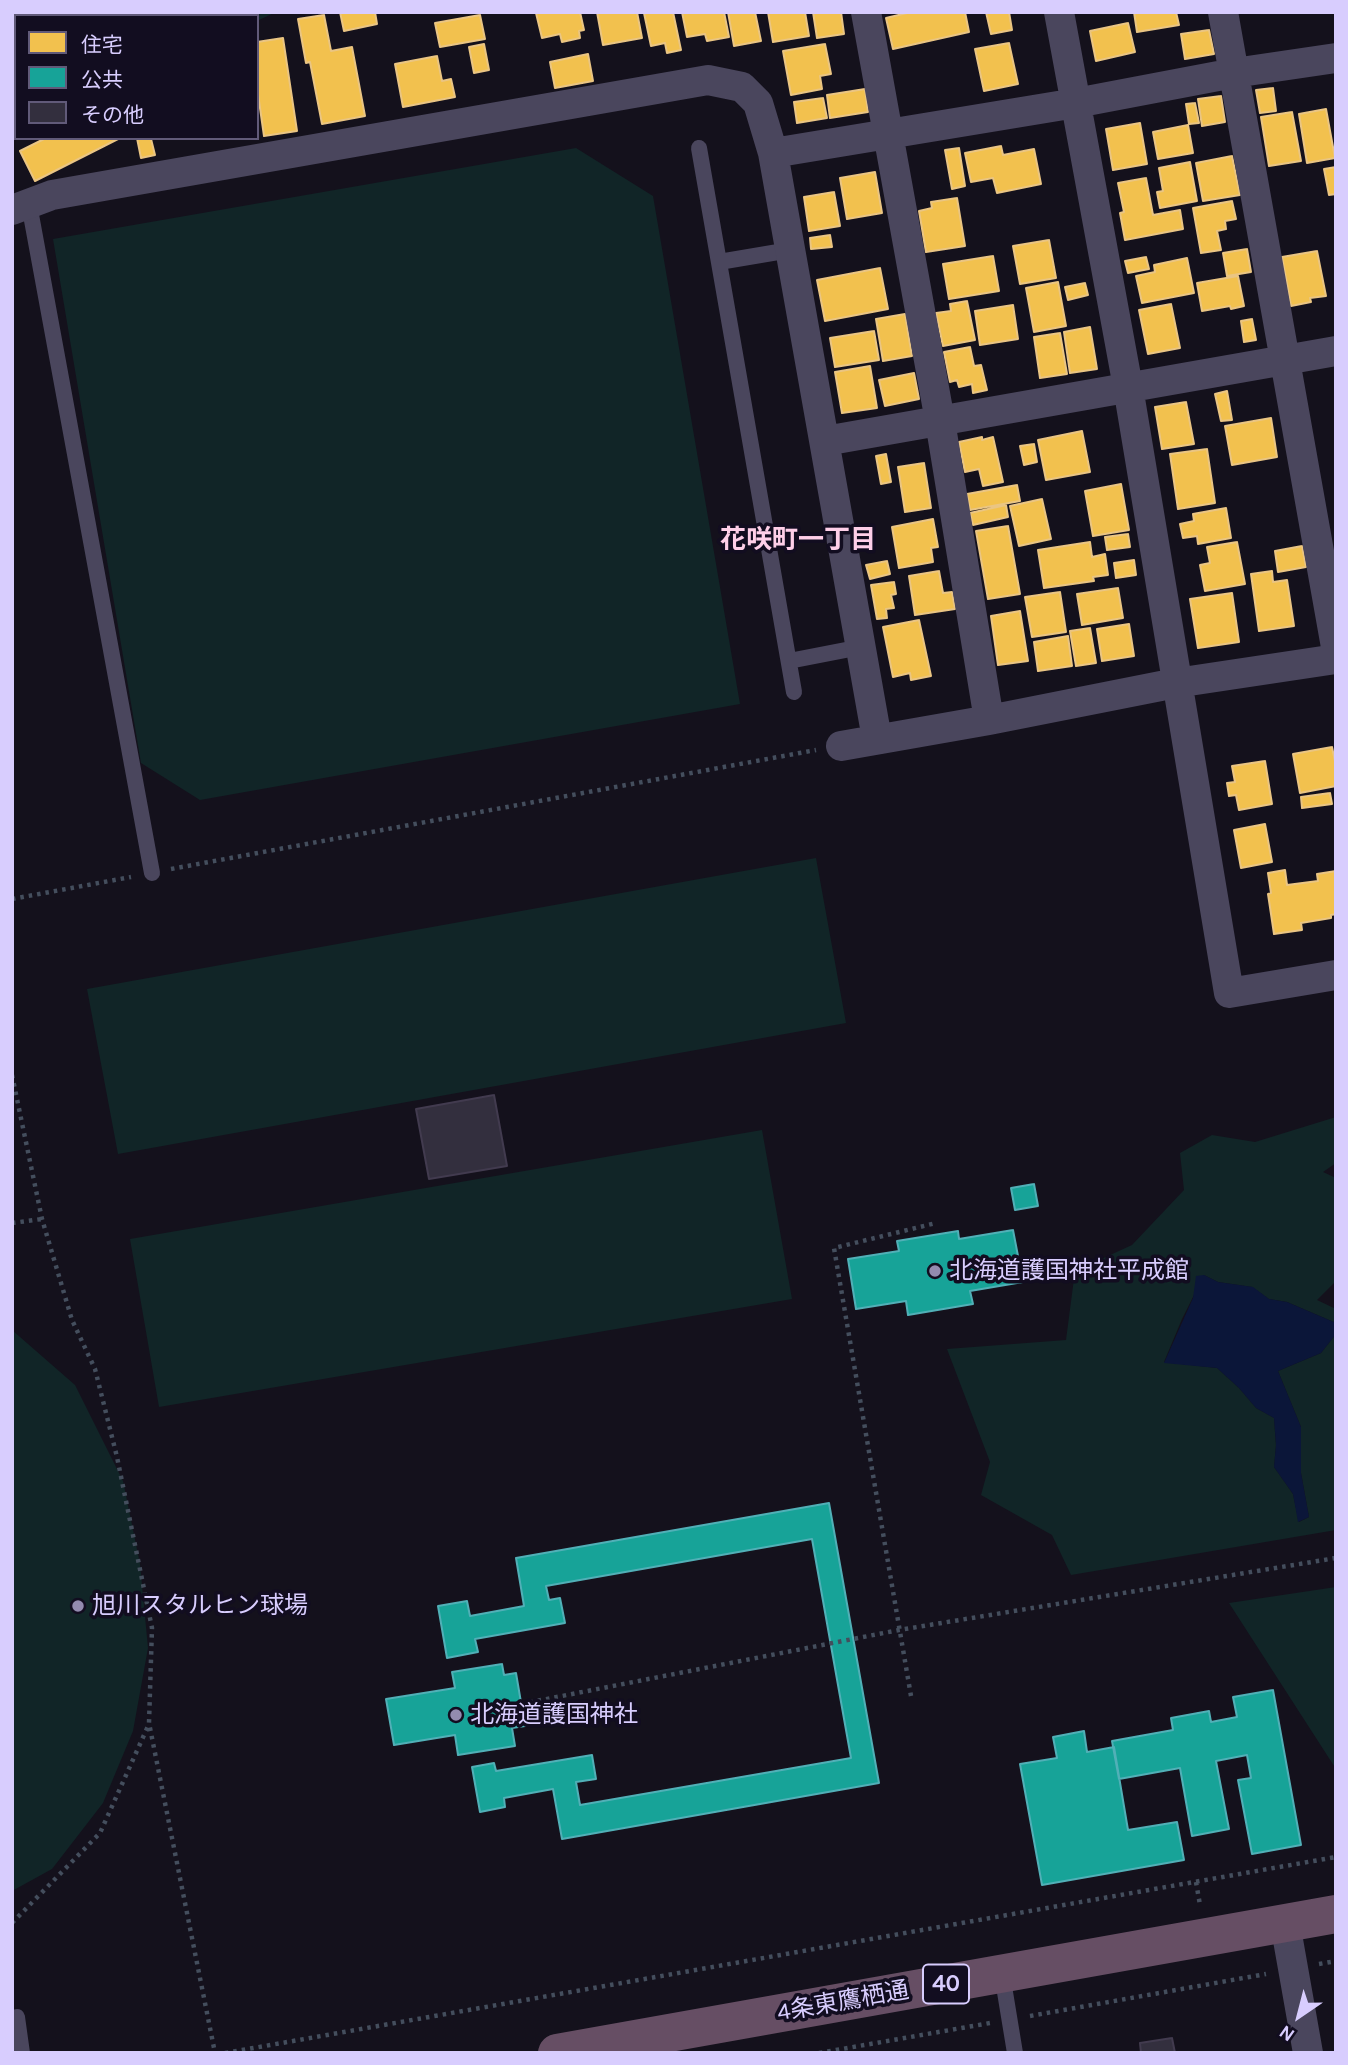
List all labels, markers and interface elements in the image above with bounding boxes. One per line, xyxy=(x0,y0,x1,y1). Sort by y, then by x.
legend xyxy=(14,14,259,140)
text: 住宅 xyxy=(81,33,123,57)
text: 公共 xyxy=(81,68,123,92)
text: その他 xyxy=(81,103,144,127)
district label: 花咲町一丁目 xyxy=(720,525,876,557)
place label: 北海道護国神社平成館 xyxy=(949,1257,1189,1285)
marker: 北海道護国神社平成館 xyxy=(927,1263,943,1279)
place label: 旭川スタルヒン球場 xyxy=(92,1592,308,1620)
marker: 旭川スタルヒン球場 xyxy=(70,1598,86,1614)
place label: 北海道護国神社 xyxy=(470,1701,638,1729)
marker: 北海道護国神社 xyxy=(448,1707,464,1723)
road number: 40 xyxy=(923,1965,969,2004)
street label: 4条東鷹栖通 xyxy=(775,1976,911,2028)
north arrow xyxy=(1264,1981,1334,2051)
text: N xyxy=(1275,2020,1299,2046)

